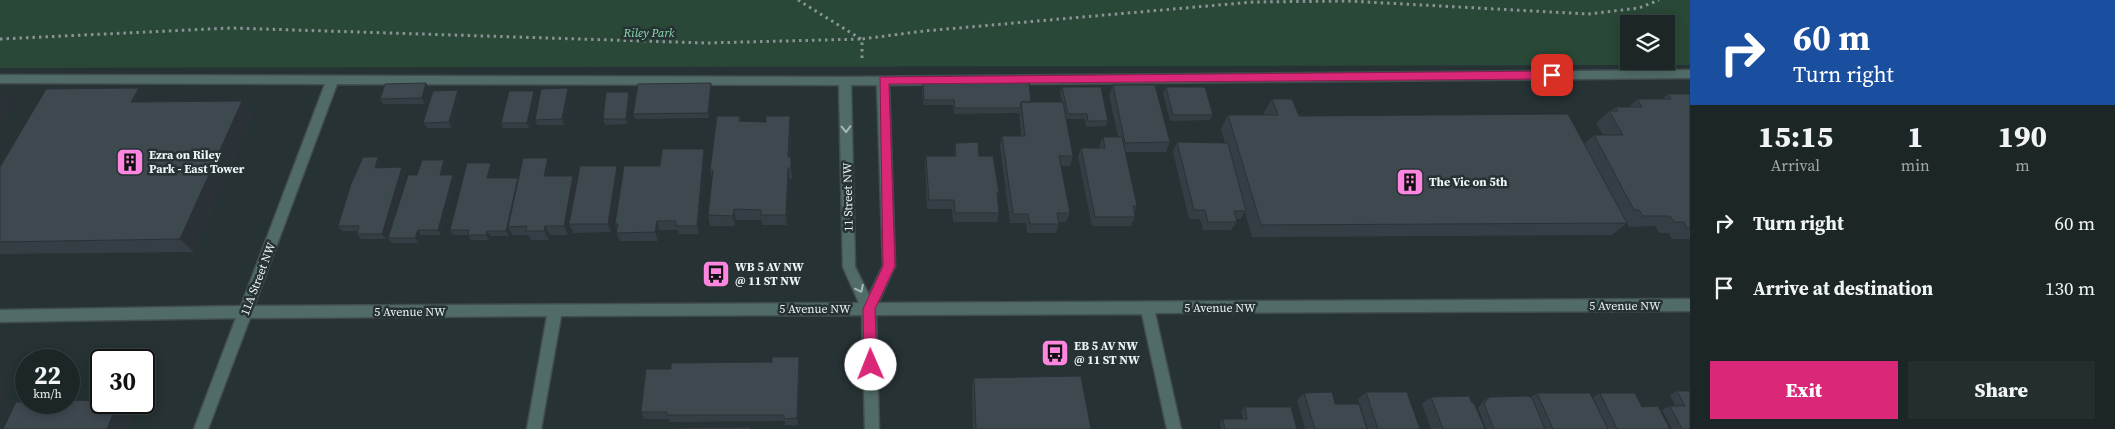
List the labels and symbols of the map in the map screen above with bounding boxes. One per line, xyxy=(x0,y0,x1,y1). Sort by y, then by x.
park label: Riley Park xyxy=(622,25,675,41)
pin xyxy=(1531,54,1573,96)
one-way arrow xyxy=(841,125,852,133)
building icon: Ezra on Riley Park - East Tower xyxy=(115,147,145,177)
place label: Ezra on Riley Park - East Tower xyxy=(149,147,245,177)
street label: 11 Street NW xyxy=(839,162,857,232)
building icon: The Vic on 5th xyxy=(1395,167,1425,197)
place label: The Vic on 5th xyxy=(1429,174,1508,190)
street label: 11A Street NW xyxy=(237,240,279,318)
bus stop icon: WB 5 AV NW @ 11 ST NW xyxy=(701,259,731,289)
place label: WB 5 AV NW @ 11 ST NW xyxy=(735,259,804,289)
one-way arrow xyxy=(853,284,864,293)
street label: 5 Avenue NW xyxy=(1589,298,1661,314)
street label: 5 Avenue NW xyxy=(1184,300,1256,316)
street label: 5 Avenue NW xyxy=(779,301,851,317)
street label: 5 Avenue NW xyxy=(374,304,446,320)
position arrow xyxy=(844,338,896,390)
bus stop icon: EB 5 AV NW @ 11 ST NW xyxy=(1040,338,1070,368)
place label: EB 5 AV NW @ 11 ST NW xyxy=(1074,338,1140,368)
speed limit sign: 30 xyxy=(90,349,155,414)

